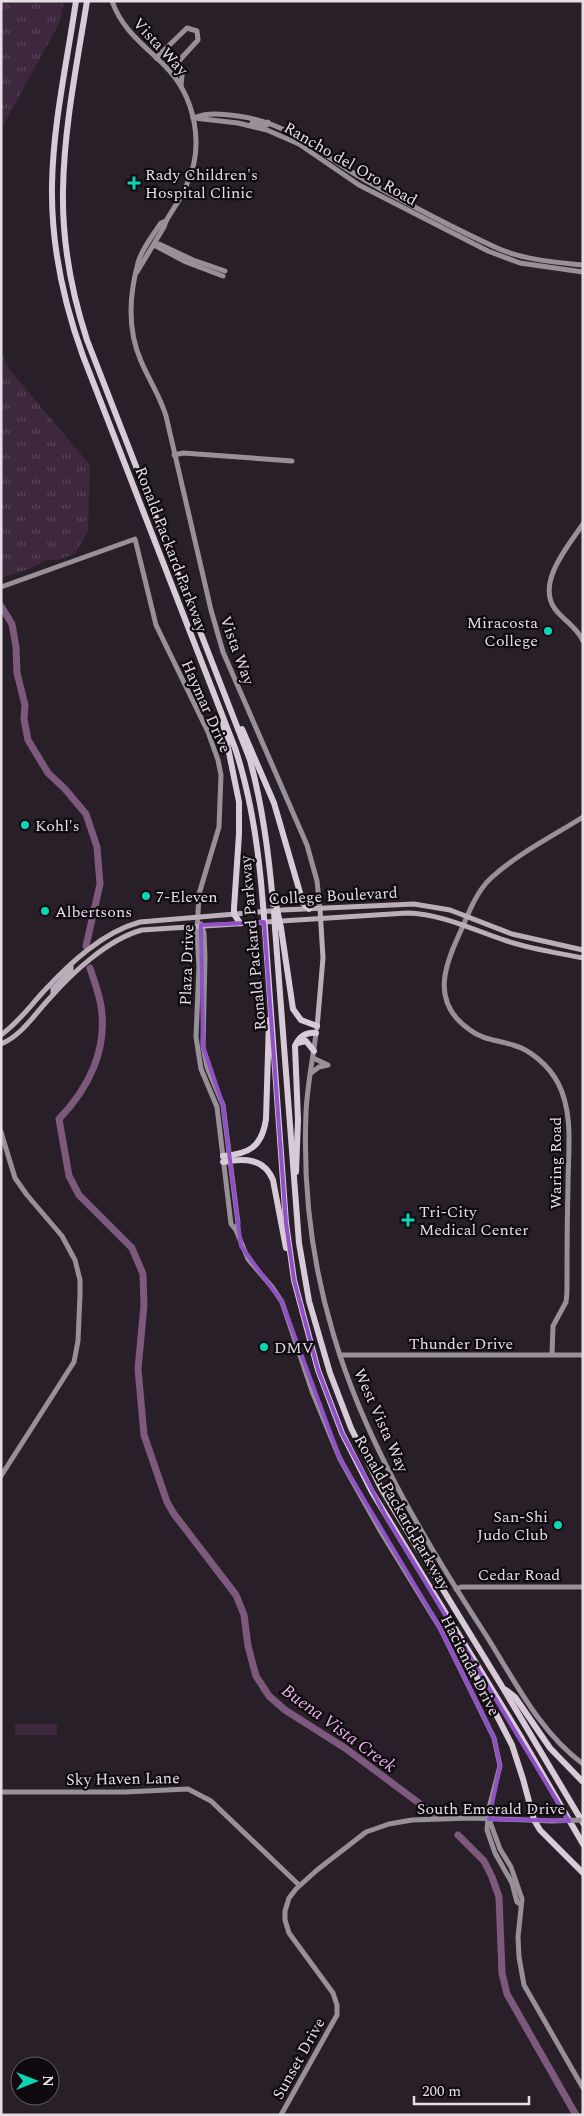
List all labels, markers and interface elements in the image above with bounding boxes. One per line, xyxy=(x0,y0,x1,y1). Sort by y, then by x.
street label: Vista Way xyxy=(127,12,194,82)
street label: Rancho del Oro Road xyxy=(279,116,422,212)
place label: Rady Children's Hospital Clinic xyxy=(145,163,258,205)
marker: Rady Children's Hospital Clinic xyxy=(127,176,141,190)
street label: Ronald Packard Parkway xyxy=(128,463,214,637)
place label: Miracosta College xyxy=(467,611,538,653)
street label: Vista Way xyxy=(213,612,261,689)
marker: Miracosta College xyxy=(542,625,554,637)
street label: Haymar Drive xyxy=(175,656,237,757)
place label: Kohl's xyxy=(35,814,80,838)
marker: Kohl's xyxy=(19,819,31,831)
street label: Ronald Packard Parkway xyxy=(233,853,273,1031)
street label: College Boulevard xyxy=(268,881,398,911)
place label: 7-Eleven xyxy=(156,885,218,909)
marker: 7-Eleven xyxy=(140,890,152,902)
place label: Albertsons xyxy=(55,900,132,924)
marker: Albertsons xyxy=(39,905,51,917)
street label: Plaza Drive xyxy=(174,924,200,1006)
street label: Waring Road xyxy=(544,1117,568,1209)
place label: Tri-City Medical Center xyxy=(419,1200,529,1242)
marker: Tri-City Medical Center xyxy=(401,1213,415,1227)
street label: Thunder Drive xyxy=(409,1332,513,1356)
place label: DMV xyxy=(274,1336,314,1360)
marker: DMV xyxy=(258,1341,270,1353)
street label: West Vista Way xyxy=(347,1365,415,1477)
street label: Ronald Packard Parkway xyxy=(348,1431,457,1596)
place label: San-Shi Judo Club xyxy=(477,1505,548,1547)
marker: San-Shi Judo Club xyxy=(552,1519,564,1531)
street label: Cedar Road xyxy=(478,1563,560,1587)
street label: Hacienda Drive xyxy=(434,1611,506,1720)
water label: Buena Vista Creek xyxy=(276,1677,402,1780)
street label: Sky Haven Lane xyxy=(66,1766,180,1792)
street label: South Emerald Drive xyxy=(417,1797,565,1821)
street label: Sunset Drive xyxy=(266,2013,331,2104)
north arrow xyxy=(10,2056,60,2106)
scale bar xyxy=(414,2074,529,2106)
text: N xyxy=(37,2075,58,2087)
text: 200 m xyxy=(422,2080,461,2103)

